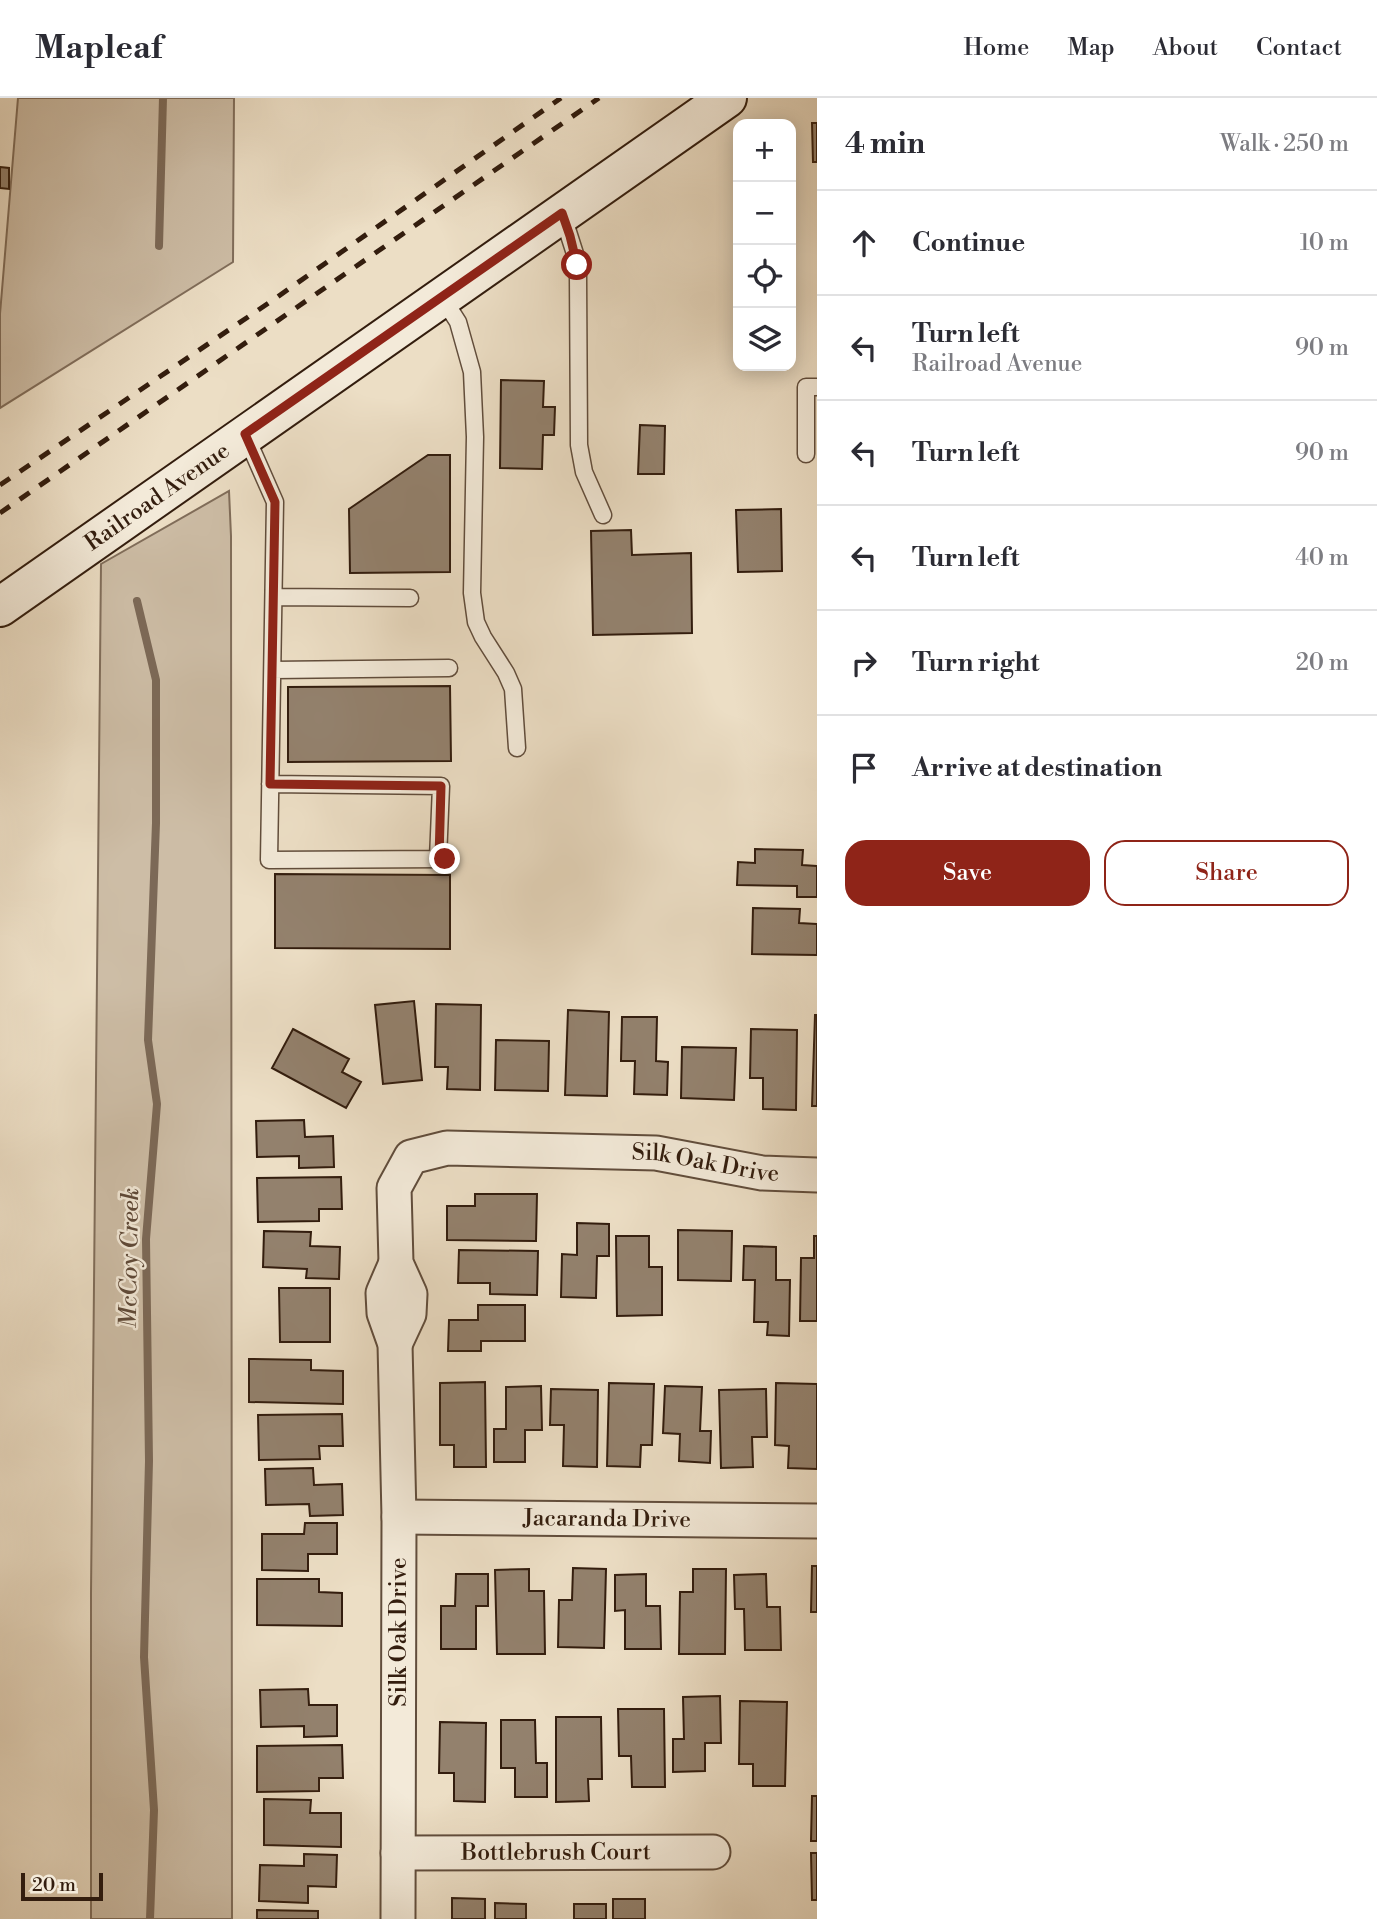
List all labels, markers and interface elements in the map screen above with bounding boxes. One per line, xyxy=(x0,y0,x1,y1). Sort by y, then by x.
text: Mapleaf xyxy=(35,28,162,69)
text: Home xyxy=(964,33,1029,63)
text: Map xyxy=(1067,33,1115,63)
text: About xyxy=(1153,33,1218,63)
text: Contact xyxy=(1256,33,1342,63)
map controls xyxy=(733,119,796,371)
button: + xyxy=(733,119,796,182)
text: 4 min xyxy=(845,125,925,163)
text: Walk · 250 m xyxy=(1220,130,1349,158)
button: − xyxy=(733,182,796,245)
icon: ahead xyxy=(845,224,883,262)
text: Continue xyxy=(912,227,1025,259)
text: 10 m xyxy=(1300,229,1349,257)
button: locate xyxy=(733,245,796,308)
route start xyxy=(561,249,592,280)
button: layers xyxy=(733,308,796,371)
text: Turn left xyxy=(912,318,1020,350)
icon: left xyxy=(845,329,883,367)
text: 90 m xyxy=(1295,334,1349,362)
text: Railroad Avenue xyxy=(912,350,1082,378)
icon: left xyxy=(845,434,883,472)
street label: Railroad Avenue xyxy=(79,437,235,557)
text: Turn left xyxy=(912,437,1020,469)
text: 90 m xyxy=(1295,439,1349,467)
icon: left xyxy=(845,539,883,577)
text: Turn left xyxy=(912,542,1020,574)
text: 40 m xyxy=(1295,544,1349,572)
icon: right xyxy=(845,644,883,682)
text: Turn right xyxy=(912,647,1040,679)
text: 20 m xyxy=(1296,649,1349,677)
icon: arrive xyxy=(845,749,883,787)
text: Arrive at destination xyxy=(912,752,1162,784)
button: Save xyxy=(845,840,1090,906)
button: Share xyxy=(1104,840,1349,906)
route end xyxy=(429,843,460,874)
street label: Silk Oak Drive xyxy=(631,1138,780,1188)
water label: McCoy Creek xyxy=(114,1188,146,1328)
street label: Jacaranda Drive xyxy=(522,1504,691,1534)
street label: Silk Oak Drive xyxy=(385,1557,413,1707)
street label: Bottlebrush Court xyxy=(460,1838,651,1867)
scale bar xyxy=(21,1870,103,1902)
text: 20 m xyxy=(32,1873,76,1897)

